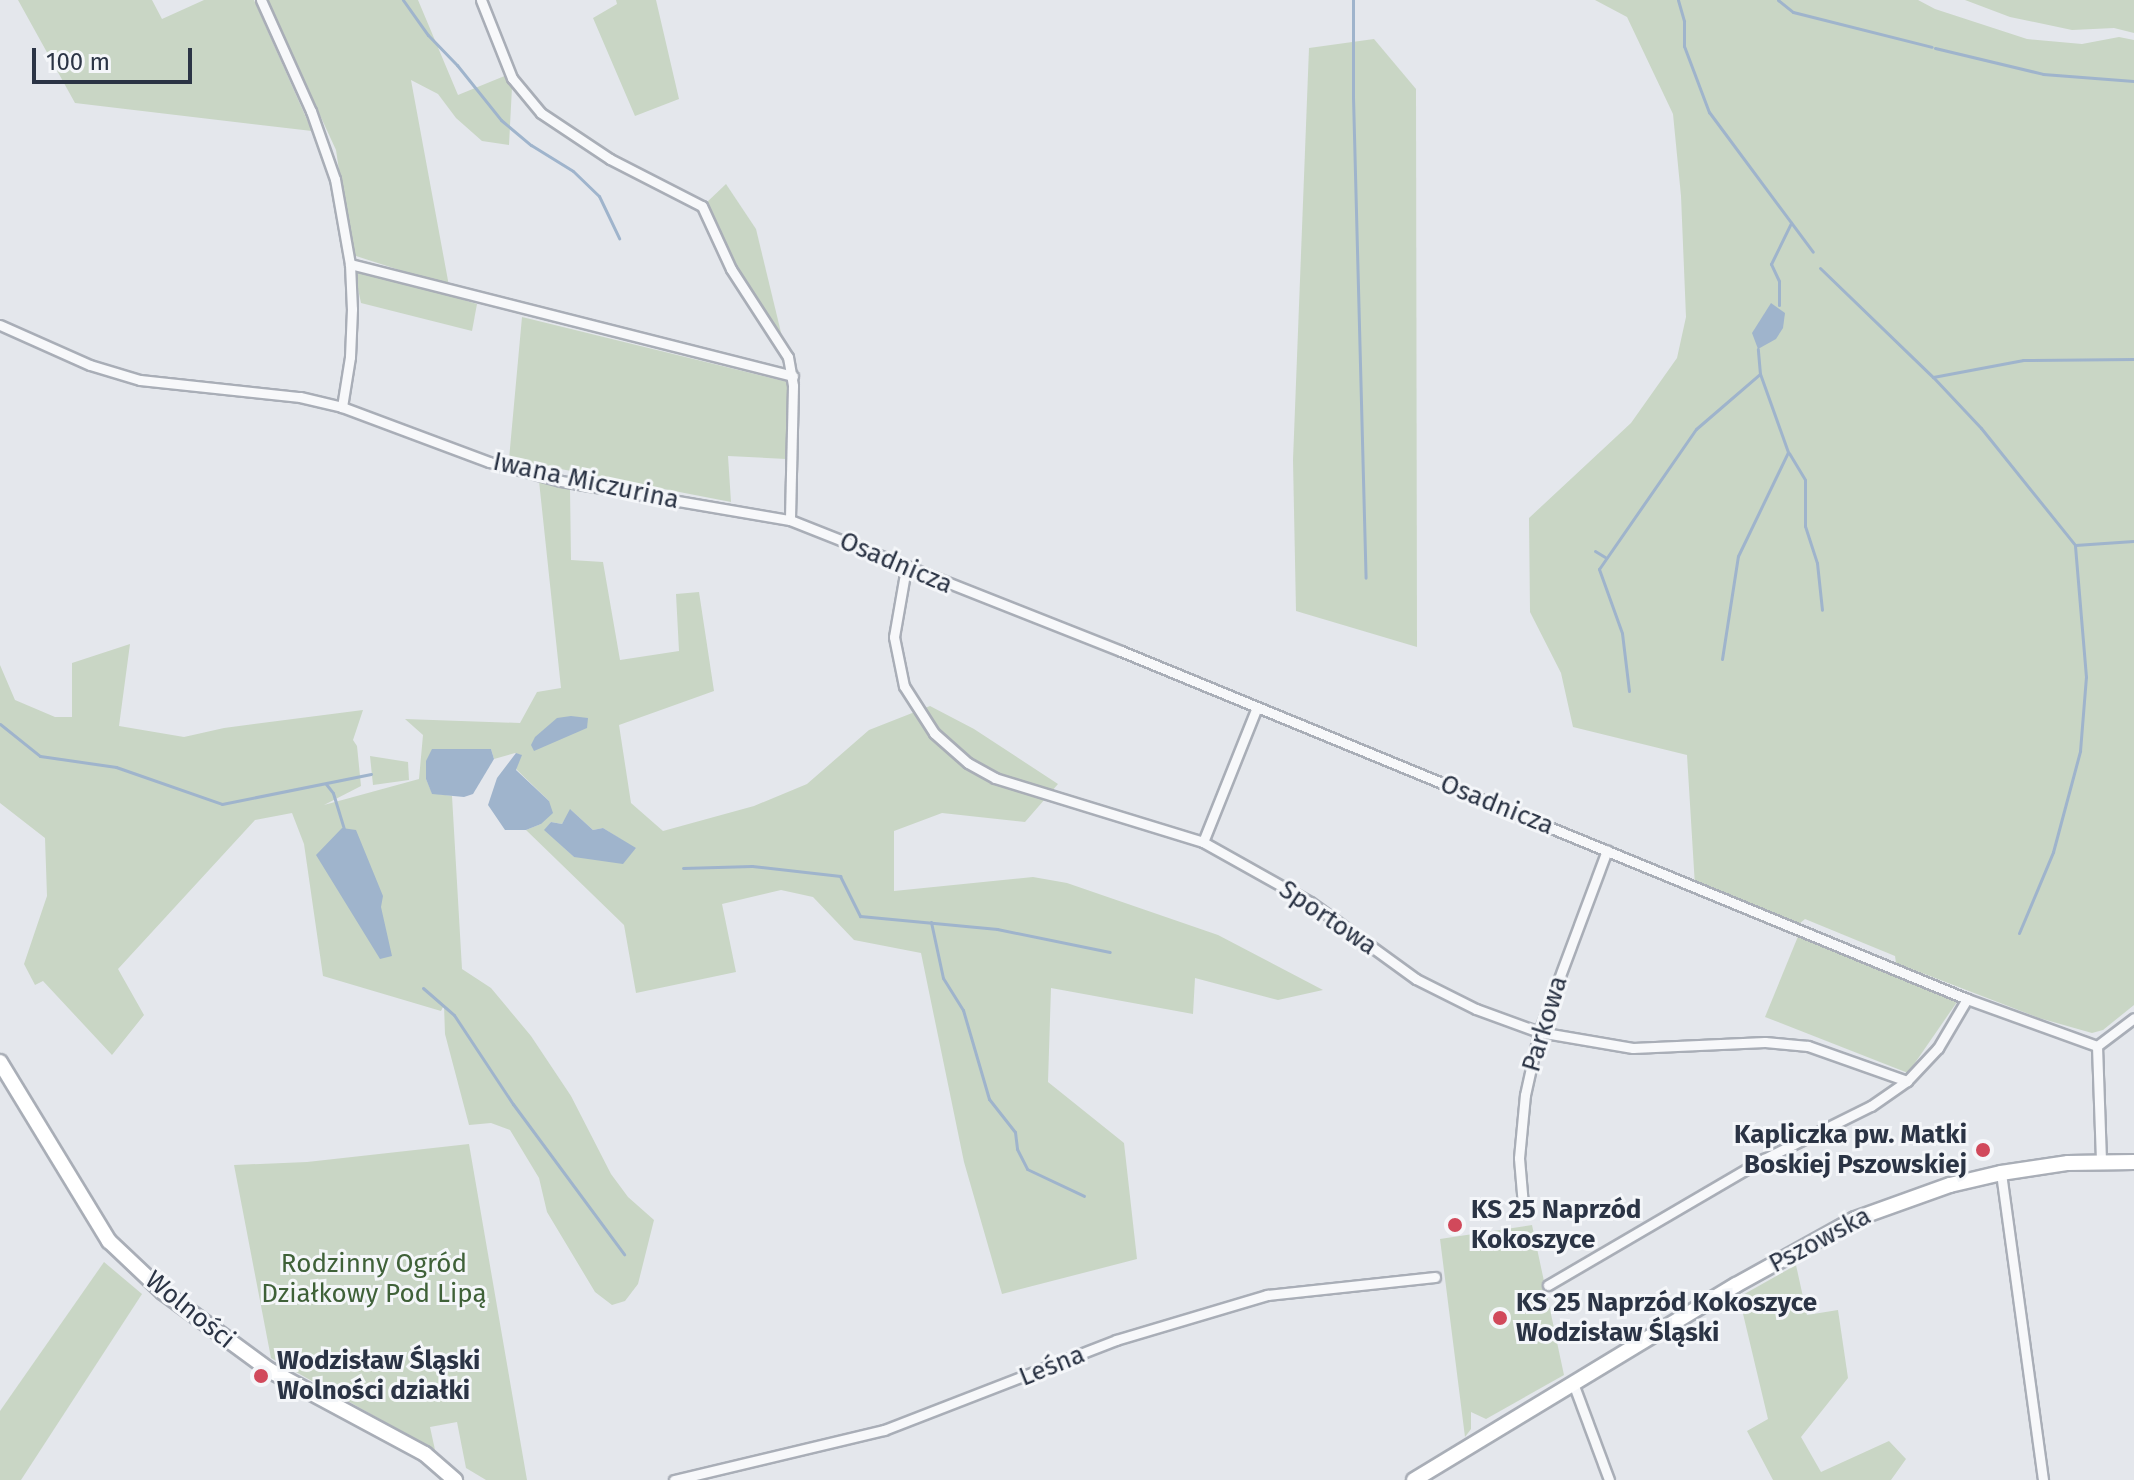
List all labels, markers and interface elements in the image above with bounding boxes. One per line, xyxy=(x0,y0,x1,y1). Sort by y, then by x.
scale bar xyxy=(36,32,196,82)
text: 100 m xyxy=(46,48,110,76)
street label: Iwana Miczurina xyxy=(490,446,682,516)
street label: Osadnicza xyxy=(835,525,957,601)
street label: Osadnicza xyxy=(1436,768,1558,842)
street label: Sportowa xyxy=(1273,874,1383,962)
street label: Parkowa xyxy=(1516,972,1574,1076)
place label: Kapliczka pw. Matki Boskiej Pszowskiej xyxy=(1734,1119,1967,1180)
marker: Kapliczka pw. Matki Boskiej Pszowskiej xyxy=(1974,1141,1992,1159)
place label: KS 25 Naprzód Kokoszyce xyxy=(1471,1194,1641,1256)
street label: Pszowska xyxy=(1764,1200,1876,1280)
marker: KS 25 Naprzód Kokoszyce xyxy=(1446,1216,1464,1234)
park label: Rodzinny Ogród Działkowy Pod Lipą xyxy=(261,1248,487,1310)
street label: Wolności xyxy=(139,1264,241,1356)
place label: KS 25 Naprzód Kokoszyce Wodzisław Śląski xyxy=(1516,1287,1817,1348)
marker: KS 25 Naprzód Kokoszyce Wodzisław Śląski xyxy=(1491,1309,1509,1327)
street label: Leśna xyxy=(1015,1339,1089,1393)
place label: Wodzisław Śląski Wolności działki xyxy=(277,1345,480,1406)
marker: Wodzisław Śląski Wolności działki xyxy=(252,1367,270,1385)

